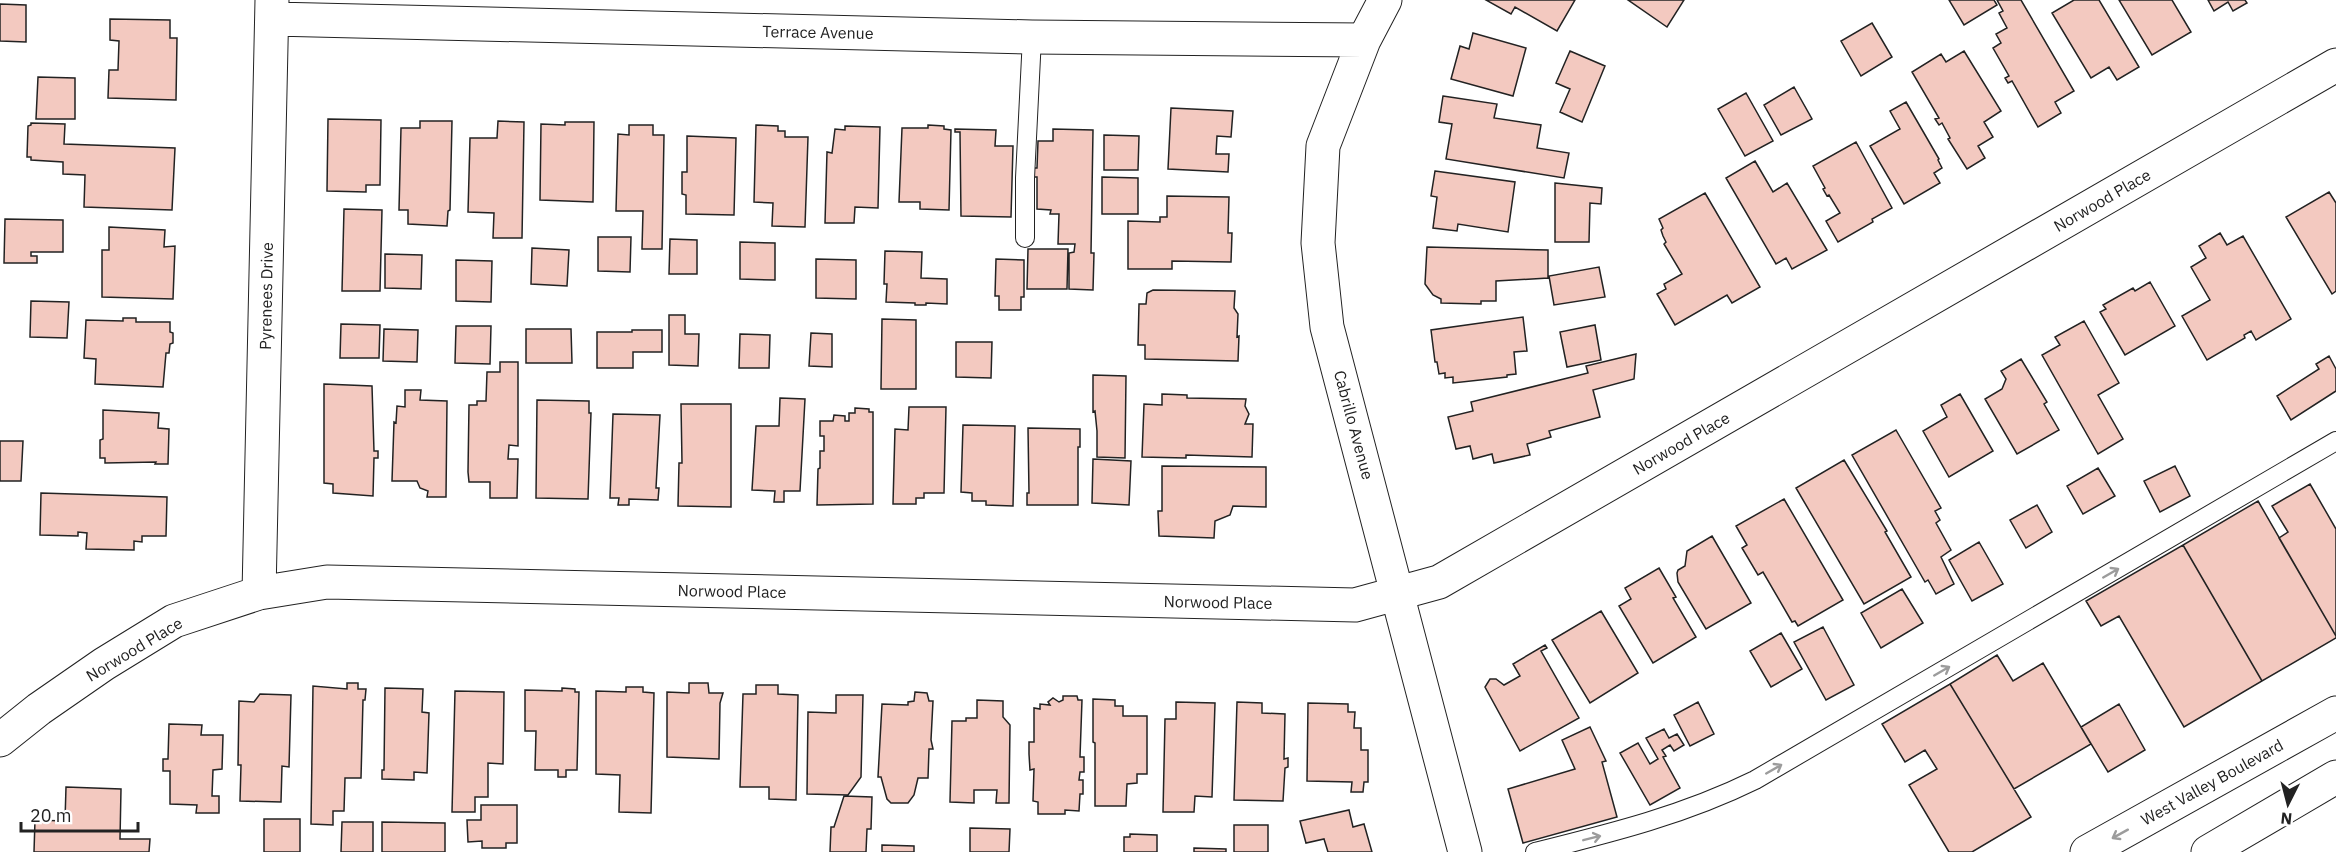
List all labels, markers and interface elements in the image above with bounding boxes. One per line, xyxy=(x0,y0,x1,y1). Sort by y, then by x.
street label: Terrace Avenue xyxy=(762,21,874,43)
street label: Norwood Place xyxy=(2050,164,2154,236)
street label: Pyrenees Drive xyxy=(255,242,277,350)
street label: Cabrillo Avenue xyxy=(1330,368,1378,482)
street label: Norwood Place xyxy=(1629,407,1733,479)
one-way arrow xyxy=(2102,566,2119,578)
street label: Norwood Place xyxy=(677,580,787,602)
street label: Norwood Place xyxy=(1163,591,1273,613)
street label: Norwood Place xyxy=(82,612,186,686)
one-way arrow xyxy=(1933,665,1950,677)
street label: West Valley Boulevard xyxy=(2137,735,2287,829)
one-way arrow xyxy=(1764,763,1782,774)
north arrow xyxy=(2258,774,2318,834)
scale bar xyxy=(21,795,138,833)
text: 20 m xyxy=(30,804,72,827)
text: N xyxy=(2280,808,2293,829)
one-way arrow xyxy=(2112,828,2129,840)
one-way arrow xyxy=(1582,831,1601,843)

